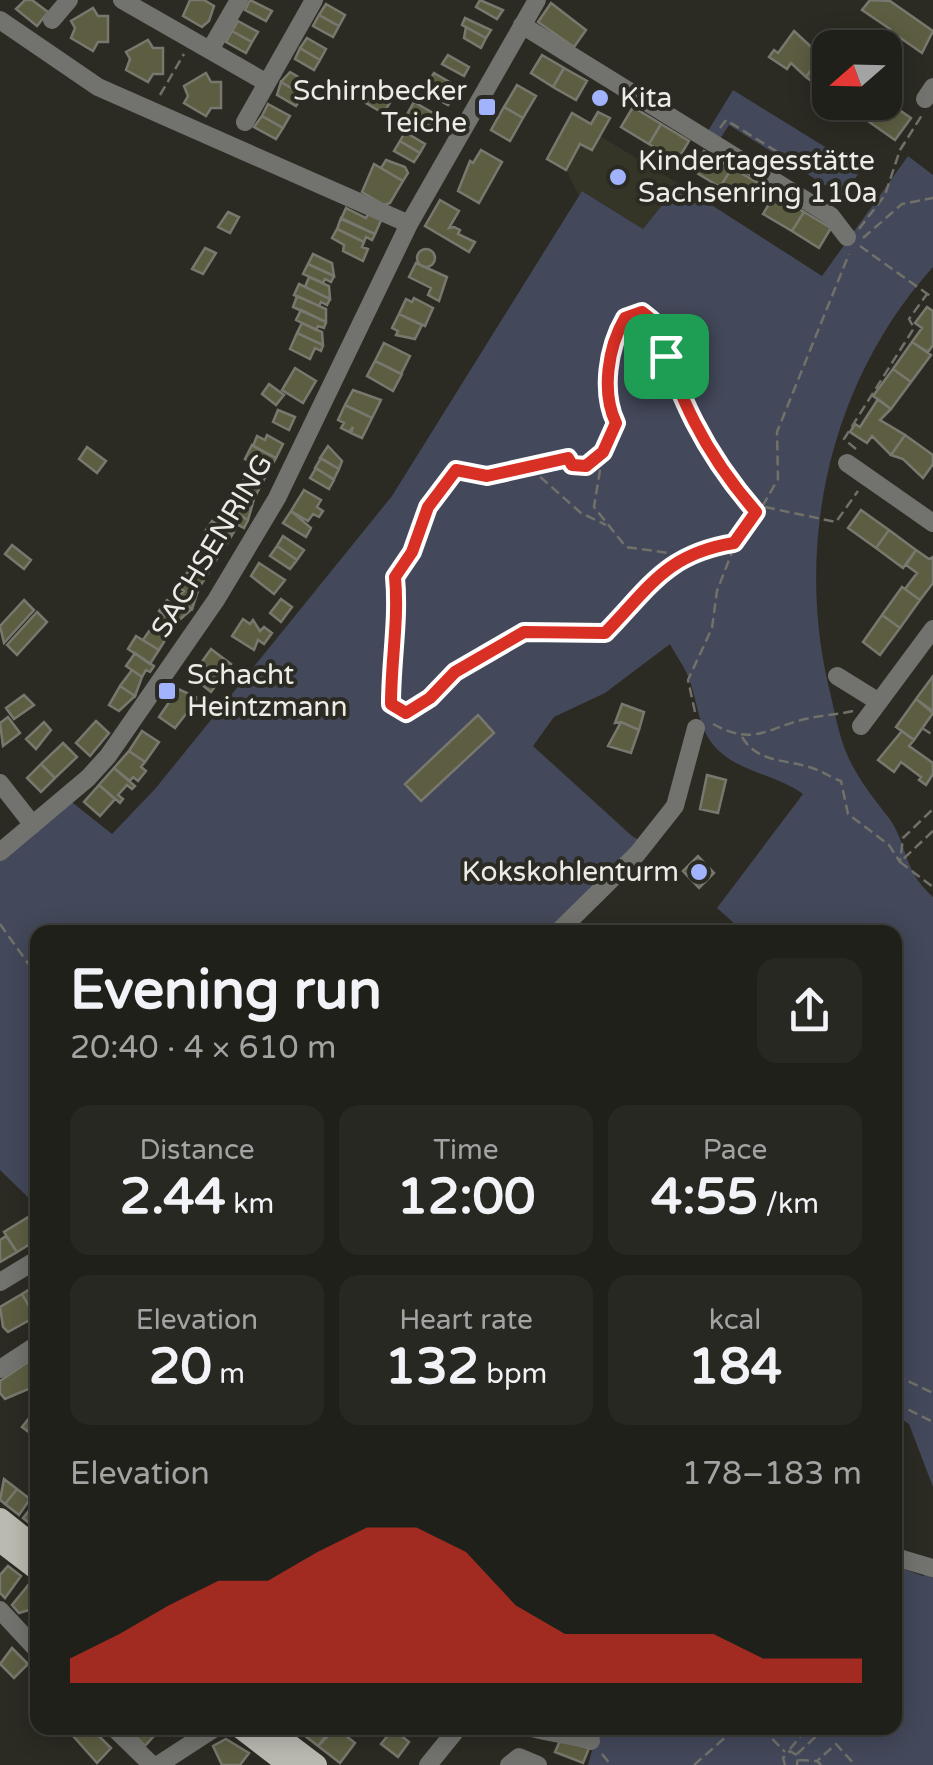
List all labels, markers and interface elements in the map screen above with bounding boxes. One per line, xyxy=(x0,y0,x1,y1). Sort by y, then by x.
north arrow xyxy=(812,30,902,120)
map controls xyxy=(812,30,902,120)
place label: Schirnbecker Teiche xyxy=(293,74,467,140)
place label: Kita xyxy=(620,81,672,115)
marker: Kita xyxy=(589,87,611,109)
marker: Schirnbecker Teiche xyxy=(476,96,498,118)
place label: Kindertagesstätte Sachsenring 110a xyxy=(638,144,878,210)
marker: Kindertagesstätte Sachsenring 110a xyxy=(607,166,629,188)
pin xyxy=(624,314,709,399)
icon: arrive xyxy=(639,329,694,384)
street label: SACHSENRING xyxy=(144,448,280,644)
place label: Schacht Heintzmann xyxy=(187,658,347,724)
marker: Schacht Heintzmann xyxy=(156,680,178,702)
place label: Kokskohlenturm xyxy=(462,855,679,889)
marker: Kokskohlenturm xyxy=(688,861,710,883)
text: Evening run xyxy=(70,958,382,1024)
button: share xyxy=(757,958,862,1063)
text: 20:40 · 4 × 610 m xyxy=(70,1029,336,1067)
text: Distance xyxy=(139,1133,255,1167)
text: Time xyxy=(433,1133,499,1167)
text: Pace xyxy=(703,1133,767,1167)
text: 2.44 xyxy=(120,1167,226,1227)
text: 12:00 xyxy=(397,1167,535,1227)
text: 4:55 xyxy=(651,1167,758,1227)
text: km xyxy=(226,1187,274,1221)
text: /km xyxy=(758,1187,819,1221)
text: Elevation xyxy=(136,1303,258,1337)
text: Heart rate xyxy=(399,1303,533,1337)
text: kcal xyxy=(709,1303,761,1337)
text: 20 xyxy=(149,1337,212,1397)
text: 132 xyxy=(385,1337,479,1397)
text: 184 xyxy=(688,1337,782,1397)
text: m xyxy=(212,1357,245,1391)
text: bpm xyxy=(479,1357,547,1391)
text: Elevation xyxy=(70,1455,210,1493)
text: 178–183 m xyxy=(682,1455,862,1493)

